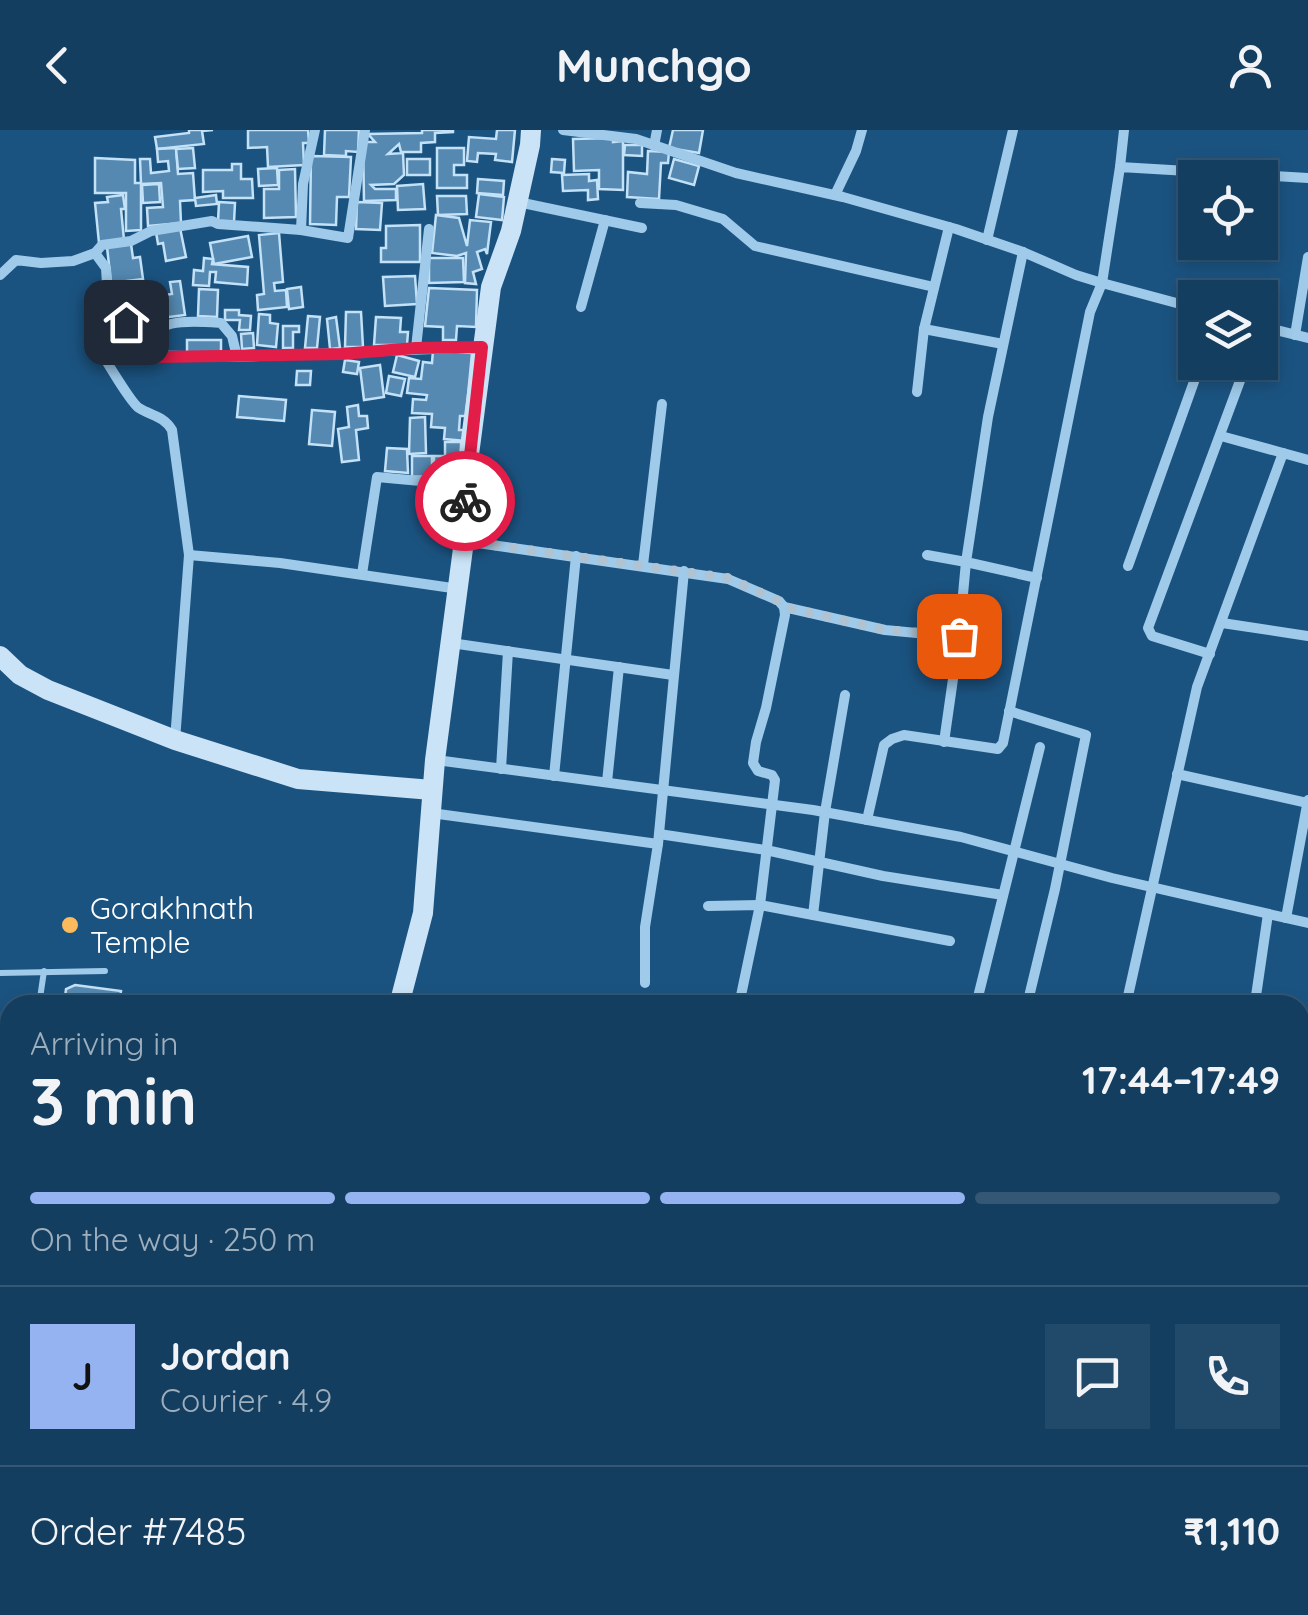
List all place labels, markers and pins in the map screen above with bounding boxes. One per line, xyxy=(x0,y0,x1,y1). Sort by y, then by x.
pin xyxy=(84,280,169,365)
pin xyxy=(917,594,1002,679)
place label: Gorakhnath Temple xyxy=(90,889,254,961)
marker: Gorakhnath Temple xyxy=(59,914,81,936)

